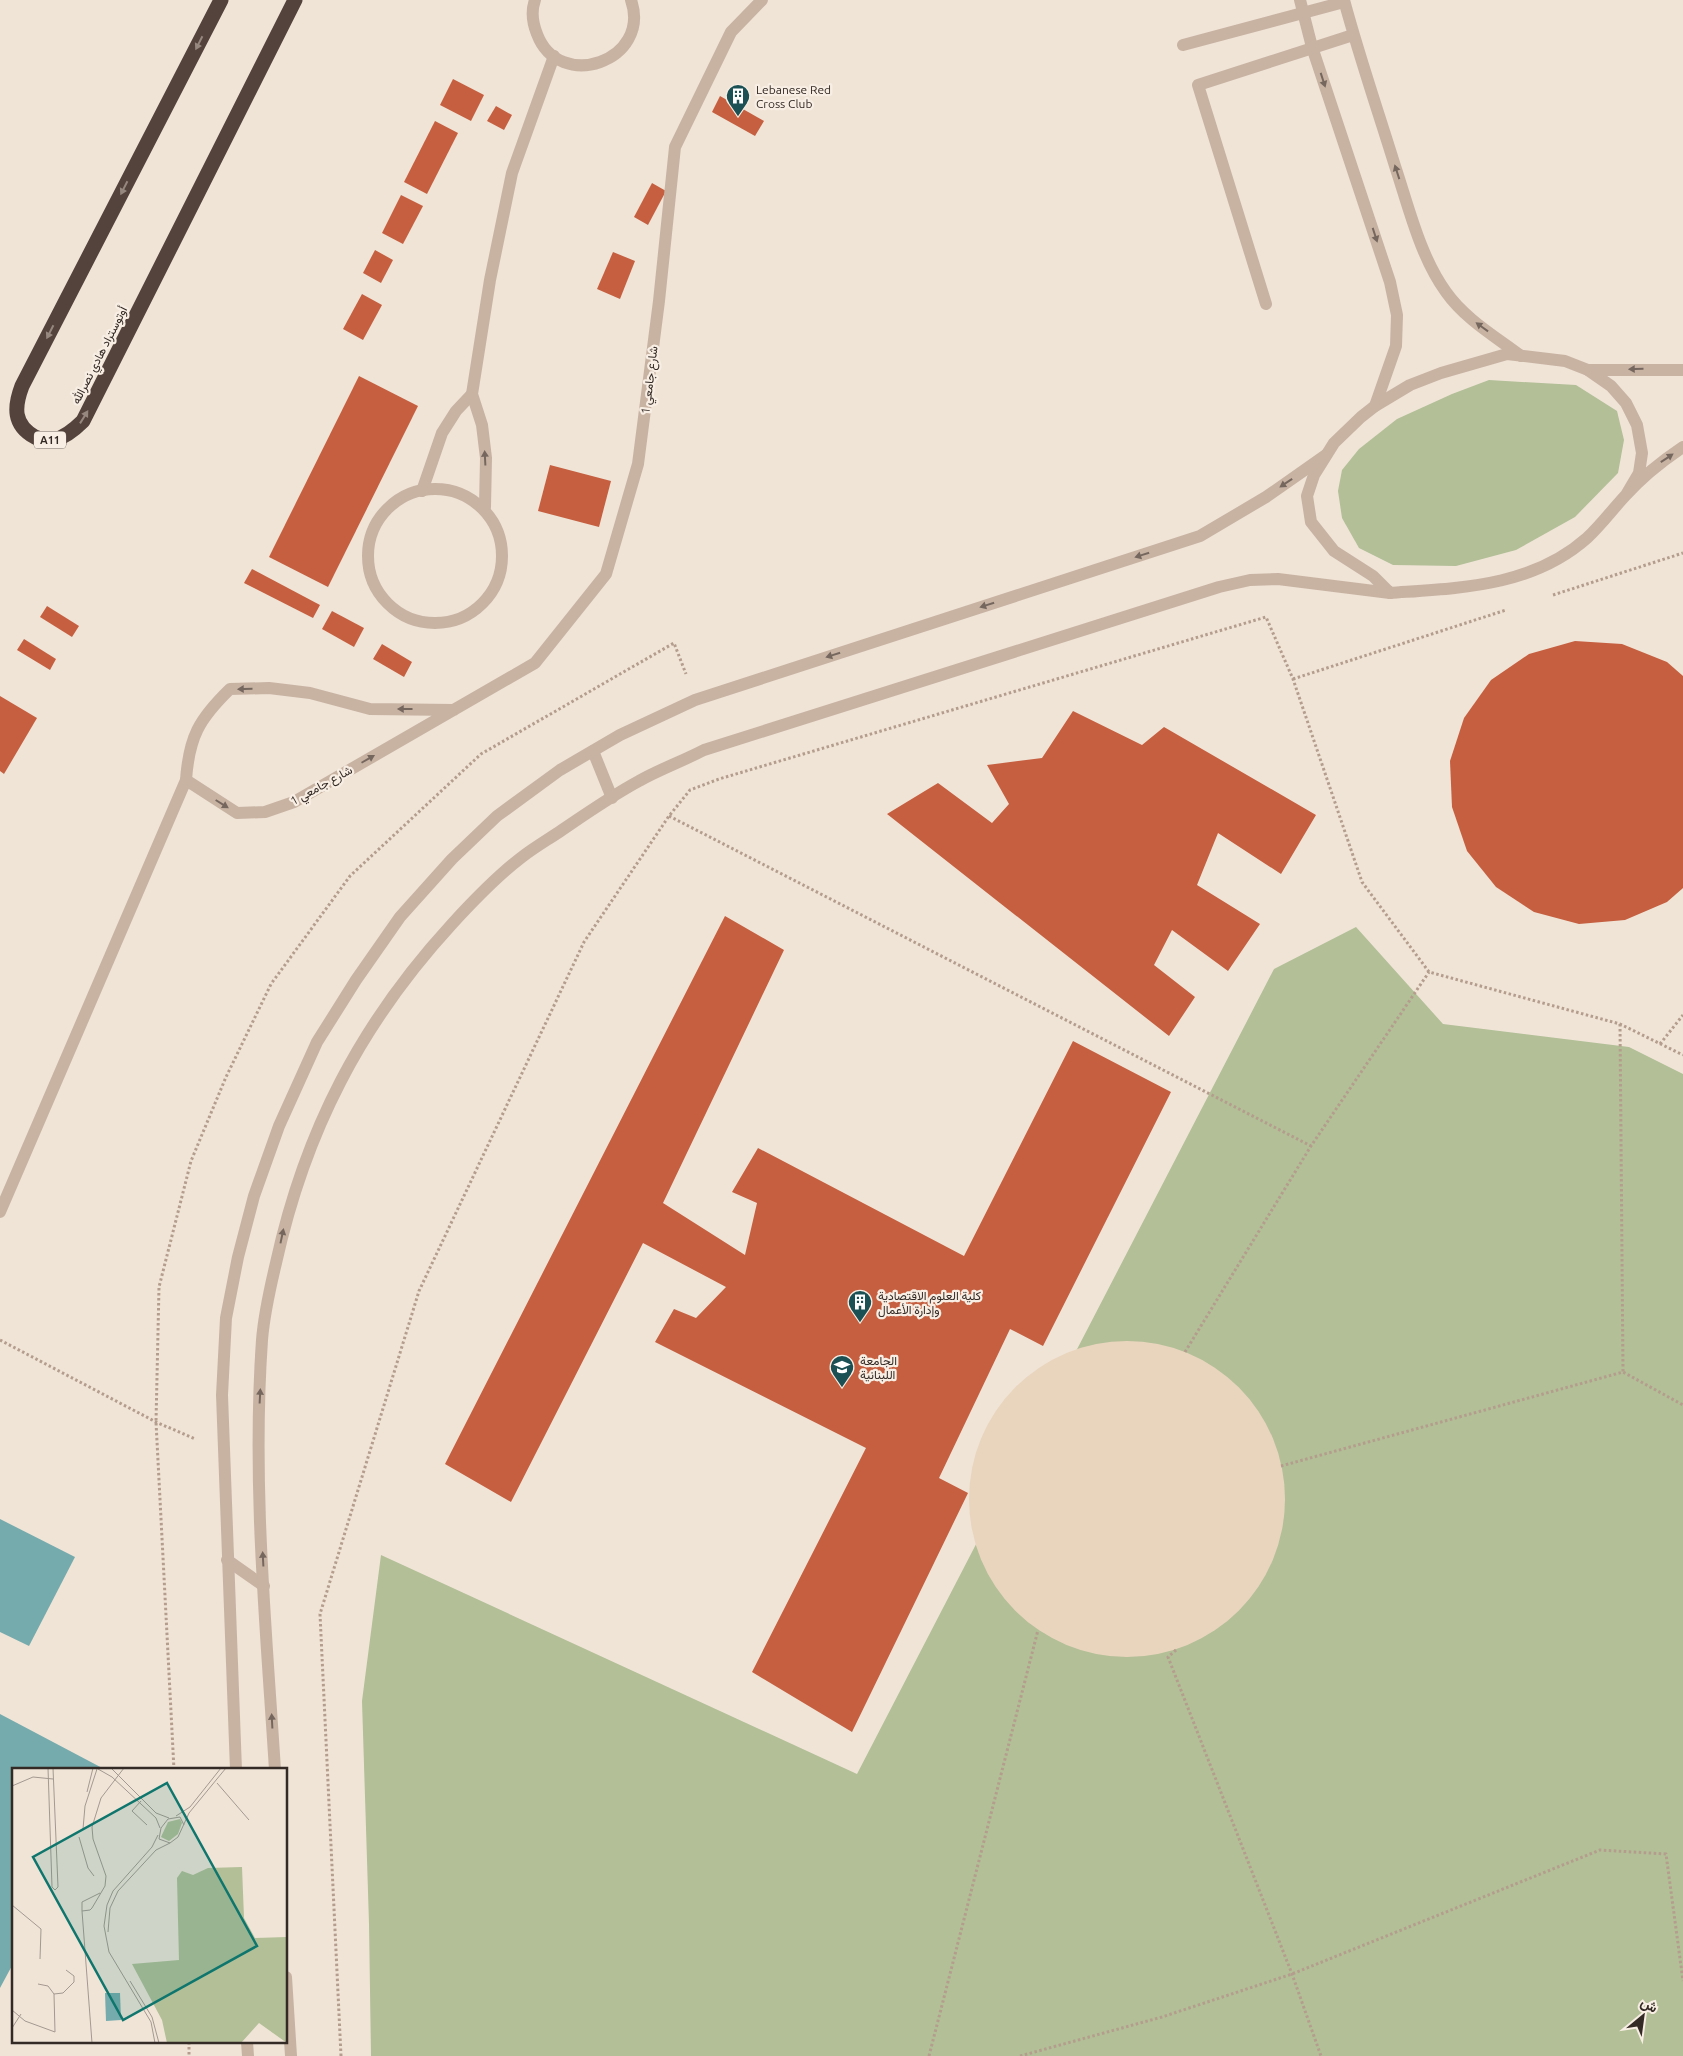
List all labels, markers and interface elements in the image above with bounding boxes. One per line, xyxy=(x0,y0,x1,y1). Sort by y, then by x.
one-way arrow xyxy=(195,36,203,51)
one-way arrow xyxy=(1320,73,1328,88)
building icon: Lebanese Red Cross Club xyxy=(725,83,751,117)
place label: Lebanese Red Cross Club xyxy=(756,83,831,110)
one-way arrow xyxy=(1393,164,1401,179)
one-way arrow xyxy=(120,180,128,195)
one-way arrow xyxy=(1372,227,1379,242)
street label: أوتوستراد هادي نصرالله xyxy=(69,304,133,408)
one-way arrow xyxy=(1475,322,1489,332)
one-way arrow xyxy=(46,325,54,339)
street label: شارع جامعي 1 xyxy=(638,345,664,415)
one-way arrow xyxy=(1627,365,1643,373)
one-way arrow xyxy=(80,410,89,423)
road number: A11 xyxy=(34,432,66,448)
one-way arrow xyxy=(481,450,489,466)
one-way arrow xyxy=(1660,453,1673,463)
one-way arrow xyxy=(1279,478,1293,488)
one-way arrow xyxy=(1134,552,1149,559)
one-way arrow xyxy=(979,602,994,610)
one-way arrow xyxy=(825,652,840,660)
one-way arrow xyxy=(237,685,253,693)
one-way arrow xyxy=(397,705,413,713)
one-way arrow xyxy=(362,754,375,763)
street label: شارع جامعي 1 xyxy=(288,763,356,811)
one-way arrow xyxy=(215,799,228,808)
one-way arrow xyxy=(278,1228,286,1243)
building icon: كلية العلوم الاقتصادية وإدارة الأعمال xyxy=(847,1289,873,1323)
place label: كلية العلوم الاقتصادية وإدارة الأعمال xyxy=(878,1289,981,1318)
school or university icon: الجامعة اللبنانية xyxy=(829,1354,855,1388)
place label: الجامعة اللبنانية xyxy=(860,1354,897,1382)
one-way arrow xyxy=(256,1388,264,1404)
one-way arrow xyxy=(258,1551,266,1567)
one-way arrow xyxy=(267,1713,275,1729)
inset map xyxy=(12,1768,288,2044)
north arrow xyxy=(1618,1991,1668,2041)
text: ش xyxy=(1638,1994,1661,2017)

